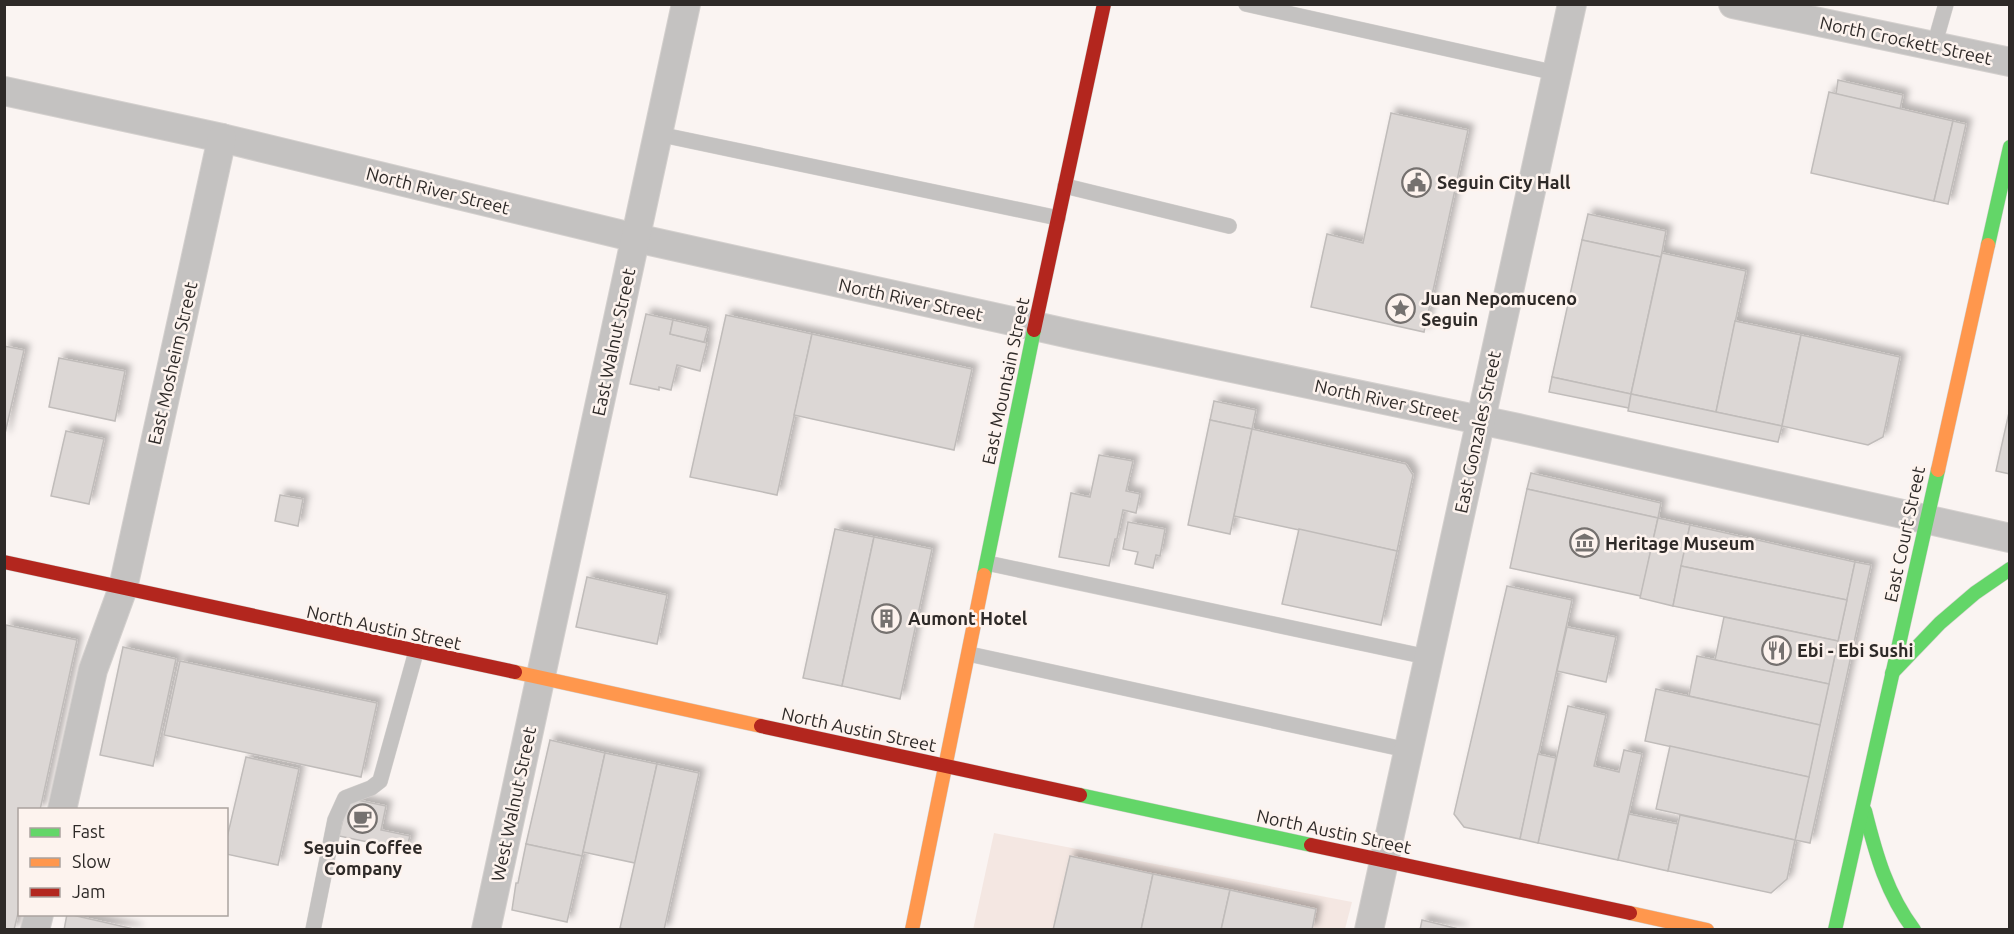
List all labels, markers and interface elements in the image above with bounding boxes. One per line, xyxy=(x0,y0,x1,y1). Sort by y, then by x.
street label: North Crockett Street xyxy=(1818,12,1994,68)
street label: North River Street xyxy=(364,162,512,218)
public building icon: Seguin City Hall xyxy=(1400,166,1432,198)
place label: Seguin City Hall xyxy=(1437,172,1571,192)
street label: East Walnut Street xyxy=(588,266,638,418)
street label: North River Street xyxy=(837,274,985,324)
street label: East Mosheim Street xyxy=(143,279,201,447)
place label: Juan Nepomuceno Seguin xyxy=(1421,288,1577,329)
place icon: Juan Nepomuceno Seguin xyxy=(1384,292,1416,324)
street label: East Mountain Street xyxy=(978,296,1032,466)
street label: East Gonzales Street xyxy=(1450,349,1504,515)
street label: North River Street xyxy=(1313,375,1461,425)
street label: East Court Street xyxy=(1880,464,1928,604)
museum icon: Heritage Museum xyxy=(1568,527,1600,559)
place label: Heritage Museum xyxy=(1605,533,1755,553)
street label: North Austin Street xyxy=(305,601,463,653)
building icon: Aumont Hotel xyxy=(871,602,903,634)
place label: Aumont Hotel xyxy=(908,608,1028,628)
restaurant icon: Ebi - Ebi Sushi xyxy=(1760,634,1792,666)
place label: Ebi - Ebi Sushi xyxy=(1797,640,1913,660)
street label: North Austin Street xyxy=(780,703,938,755)
street label: West Walnut Street xyxy=(487,725,539,883)
cafe icon: Seguin Coffee Company xyxy=(347,802,379,834)
street label: North Austin Street xyxy=(1255,805,1413,857)
legend xyxy=(18,808,228,916)
text: Fast xyxy=(72,821,105,841)
place label: Seguin Coffee Company xyxy=(303,837,423,878)
text: Slow xyxy=(72,851,111,871)
text: Jam xyxy=(72,881,106,901)

